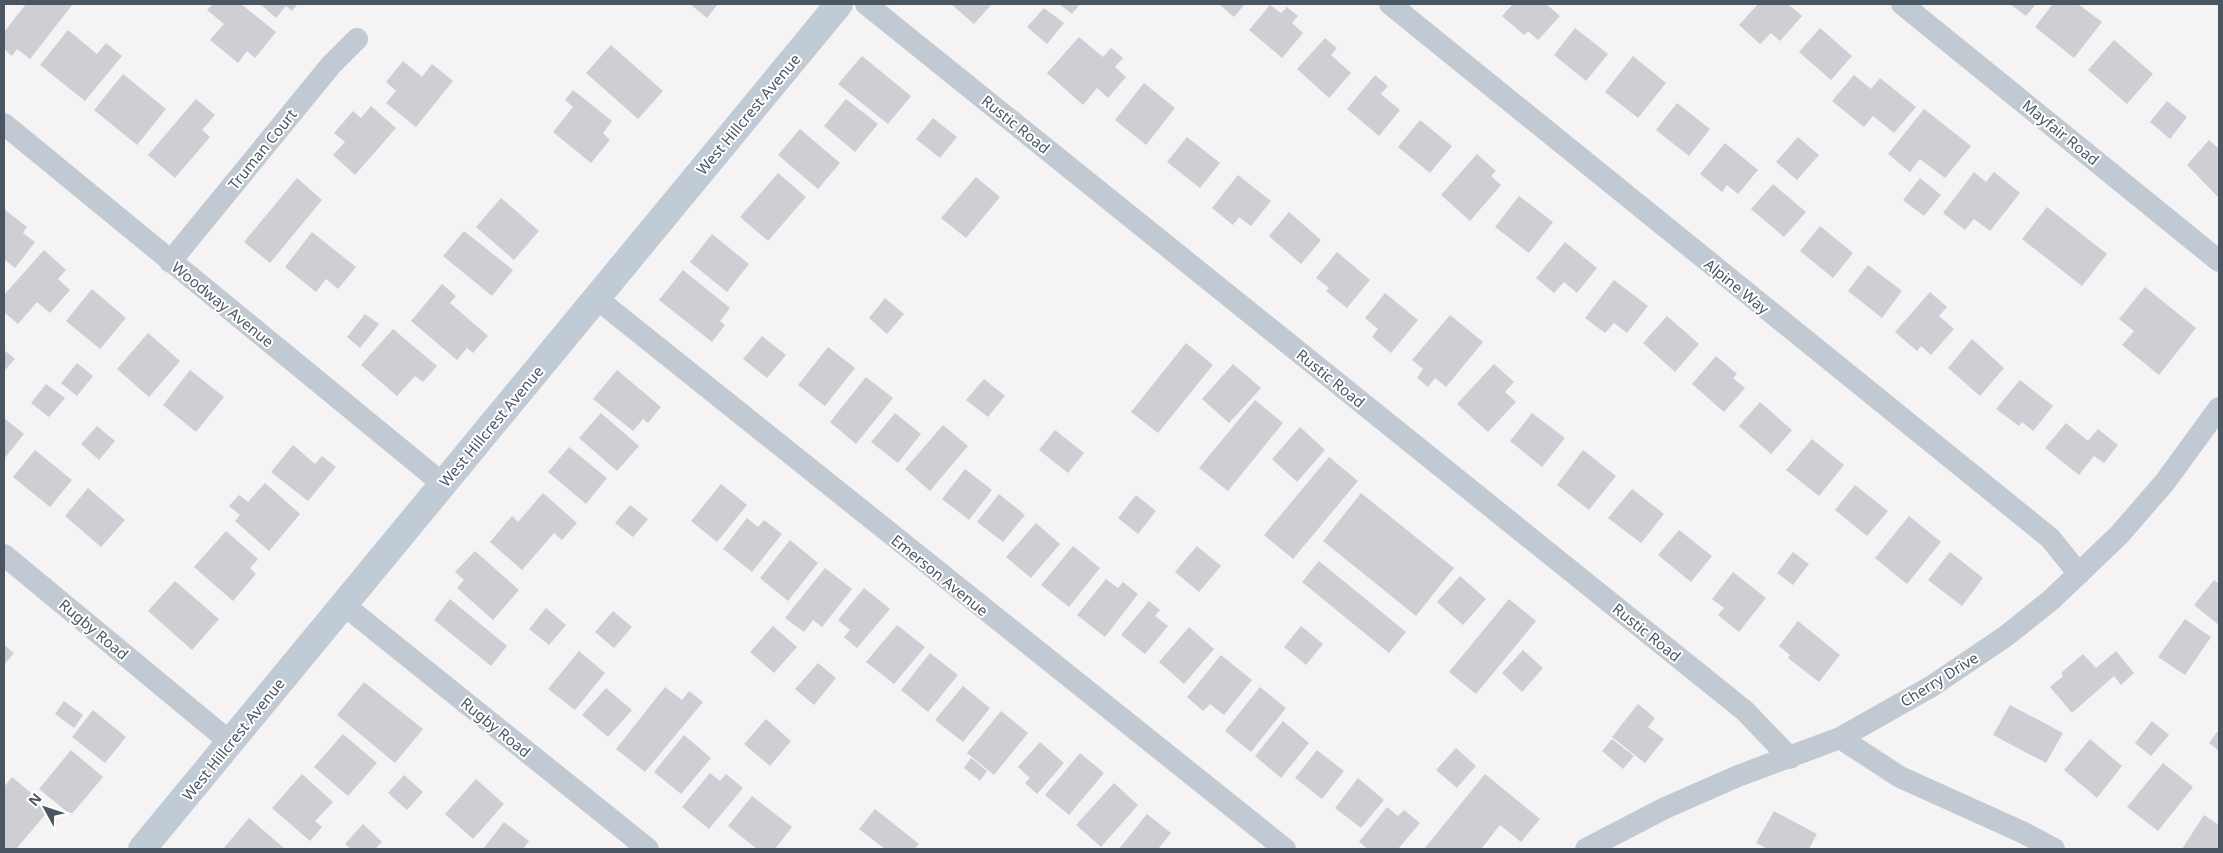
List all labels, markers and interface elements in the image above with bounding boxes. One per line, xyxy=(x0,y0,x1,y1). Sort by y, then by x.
street label: West Hillcrest Avenue xyxy=(691,49,805,179)
street label: Rustic Road xyxy=(978,90,1054,158)
street label: Mayfair Road xyxy=(2018,95,2104,169)
street label: Truman Court xyxy=(223,104,301,193)
street label: Alpine Way xyxy=(1700,254,1774,318)
street label: Woodway Avenue xyxy=(168,257,278,351)
street label: Rustic Road xyxy=(1293,344,1369,412)
street label: West Hillcrest Avenue xyxy=(434,361,548,491)
street label: Emerson Avenue xyxy=(887,530,993,620)
street label: Rugby Road xyxy=(55,594,133,664)
street label: Rustic Road xyxy=(1609,598,1685,666)
street label: Cherry Drive xyxy=(1896,647,1982,711)
street label: West Hillcrest Avenue xyxy=(177,674,289,804)
street label: Rugby Road xyxy=(457,693,535,761)
north arrow xyxy=(20,783,70,833)
text: N xyxy=(24,789,46,810)

